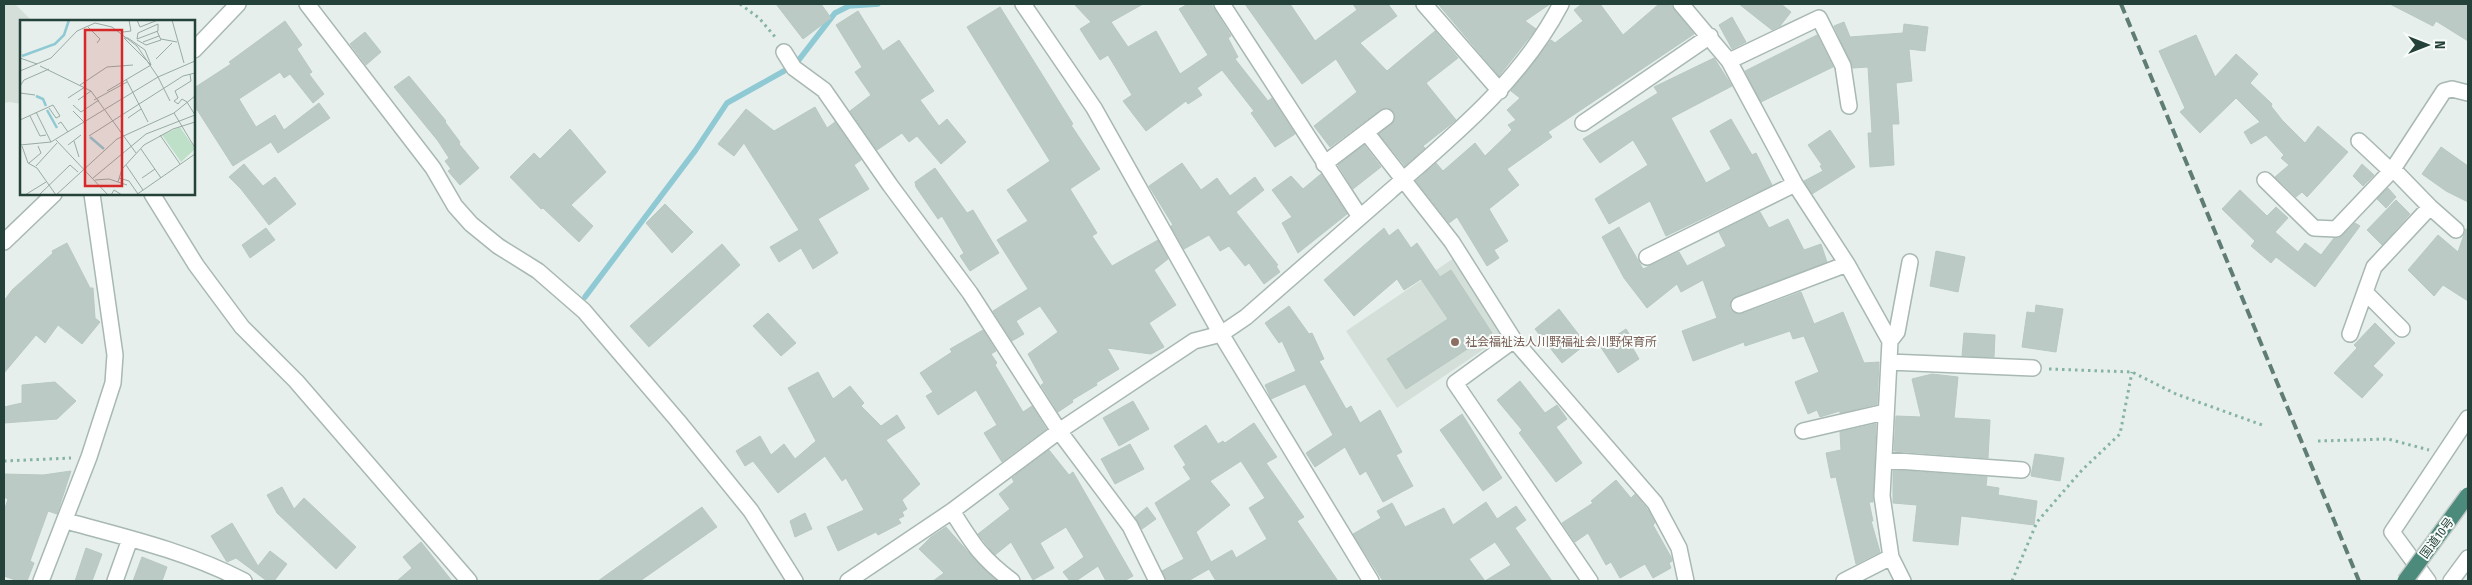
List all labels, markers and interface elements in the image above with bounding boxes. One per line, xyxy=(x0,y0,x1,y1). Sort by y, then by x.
inset map xyxy=(20,20,195,195)
north arrow xyxy=(2402,20,2452,70)
text: N xyxy=(2431,41,2448,49)
place label: 社会福祉法人川野福祉会川野保育所 xyxy=(1465,335,1657,349)
marker: 社会福祉法人川野福祉会川野保育所 xyxy=(1449,336,1461,348)
street label: 国道10号 xyxy=(2417,515,2457,561)

